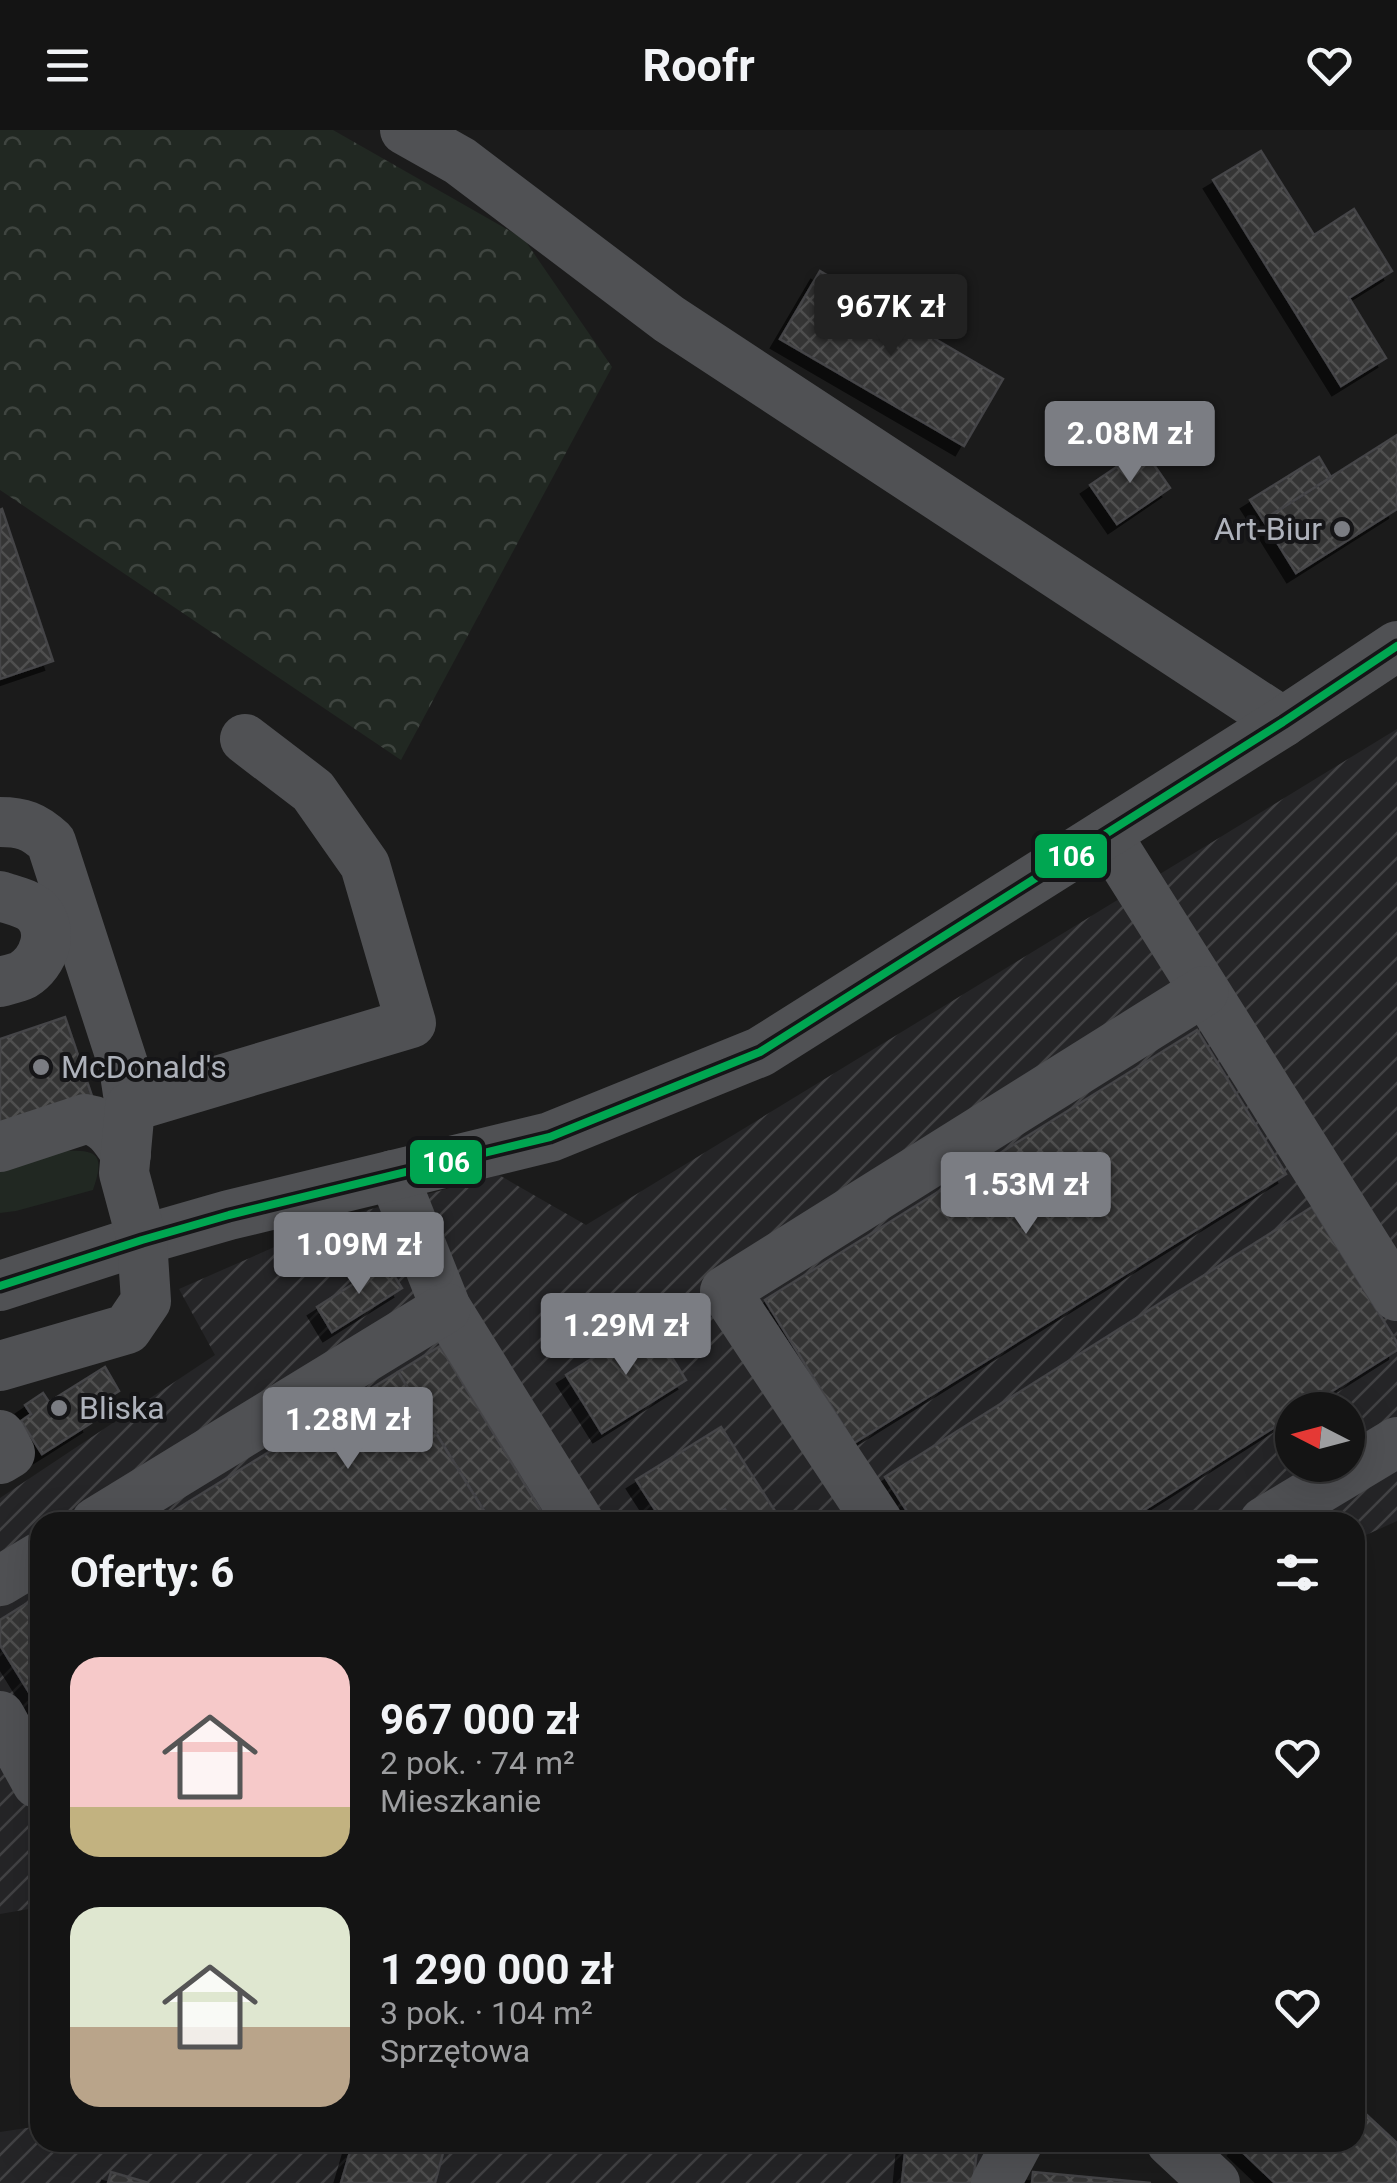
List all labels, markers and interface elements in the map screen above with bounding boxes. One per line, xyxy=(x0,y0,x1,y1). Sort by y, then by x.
icon: menu xyxy=(40,38,95,93)
icon: heart xyxy=(1302,38,1357,93)
text: Roofr xyxy=(642,39,755,92)
pin: 967K zł xyxy=(799,274,983,359)
text: 967K zł xyxy=(836,287,946,325)
pin: 2.08M zł xyxy=(1027,401,1233,486)
text: 2.08M zł xyxy=(1067,414,1193,452)
place label: Art-Biur xyxy=(1214,510,1322,548)
marker: Art-Biur xyxy=(1331,518,1353,540)
line badge: 106 xyxy=(1033,832,1109,880)
text: 106 xyxy=(1047,840,1095,873)
place label: McDonald's xyxy=(61,1048,227,1086)
marker: McDonald's xyxy=(30,1056,52,1078)
line badge: 106 xyxy=(408,1138,484,1186)
text: 106 xyxy=(422,1146,470,1179)
pin: 1.53M zł xyxy=(923,1152,1129,1237)
text: 1.53M zł xyxy=(963,1165,1089,1203)
pin: 1.09M zł xyxy=(256,1212,462,1297)
text: 1.09M zł xyxy=(296,1225,422,1263)
pin: 1.29M zł xyxy=(523,1293,729,1378)
text: 1.29M zł xyxy=(563,1306,689,1344)
pin: 1.28M zł xyxy=(245,1387,451,1472)
place label: Bliska xyxy=(79,1389,165,1427)
north arrow xyxy=(1275,1392,1365,1482)
map controls xyxy=(1275,1392,1365,1482)
marker: Bliska xyxy=(48,1397,70,1419)
text: 1.28M zł xyxy=(285,1400,411,1438)
icon: filters xyxy=(1270,1545,1325,1600)
text: Oferty: 6 xyxy=(70,1548,234,1597)
text: 967 000 zł xyxy=(380,1695,580,1744)
icon: home xyxy=(150,1697,270,1817)
icon: heart xyxy=(1270,1730,1325,1785)
text: 2 pok. · 74 m² xyxy=(380,1744,575,1782)
text: Mieszkanie xyxy=(380,1782,541,1820)
text: 1 290 000 zł xyxy=(380,1945,614,1994)
icon: home xyxy=(150,1947,270,2067)
icon: heart xyxy=(1270,1980,1325,2035)
text: 3 pok. · 104 m² xyxy=(380,1994,593,2032)
text: Sprzętowa xyxy=(380,2032,530,2070)

